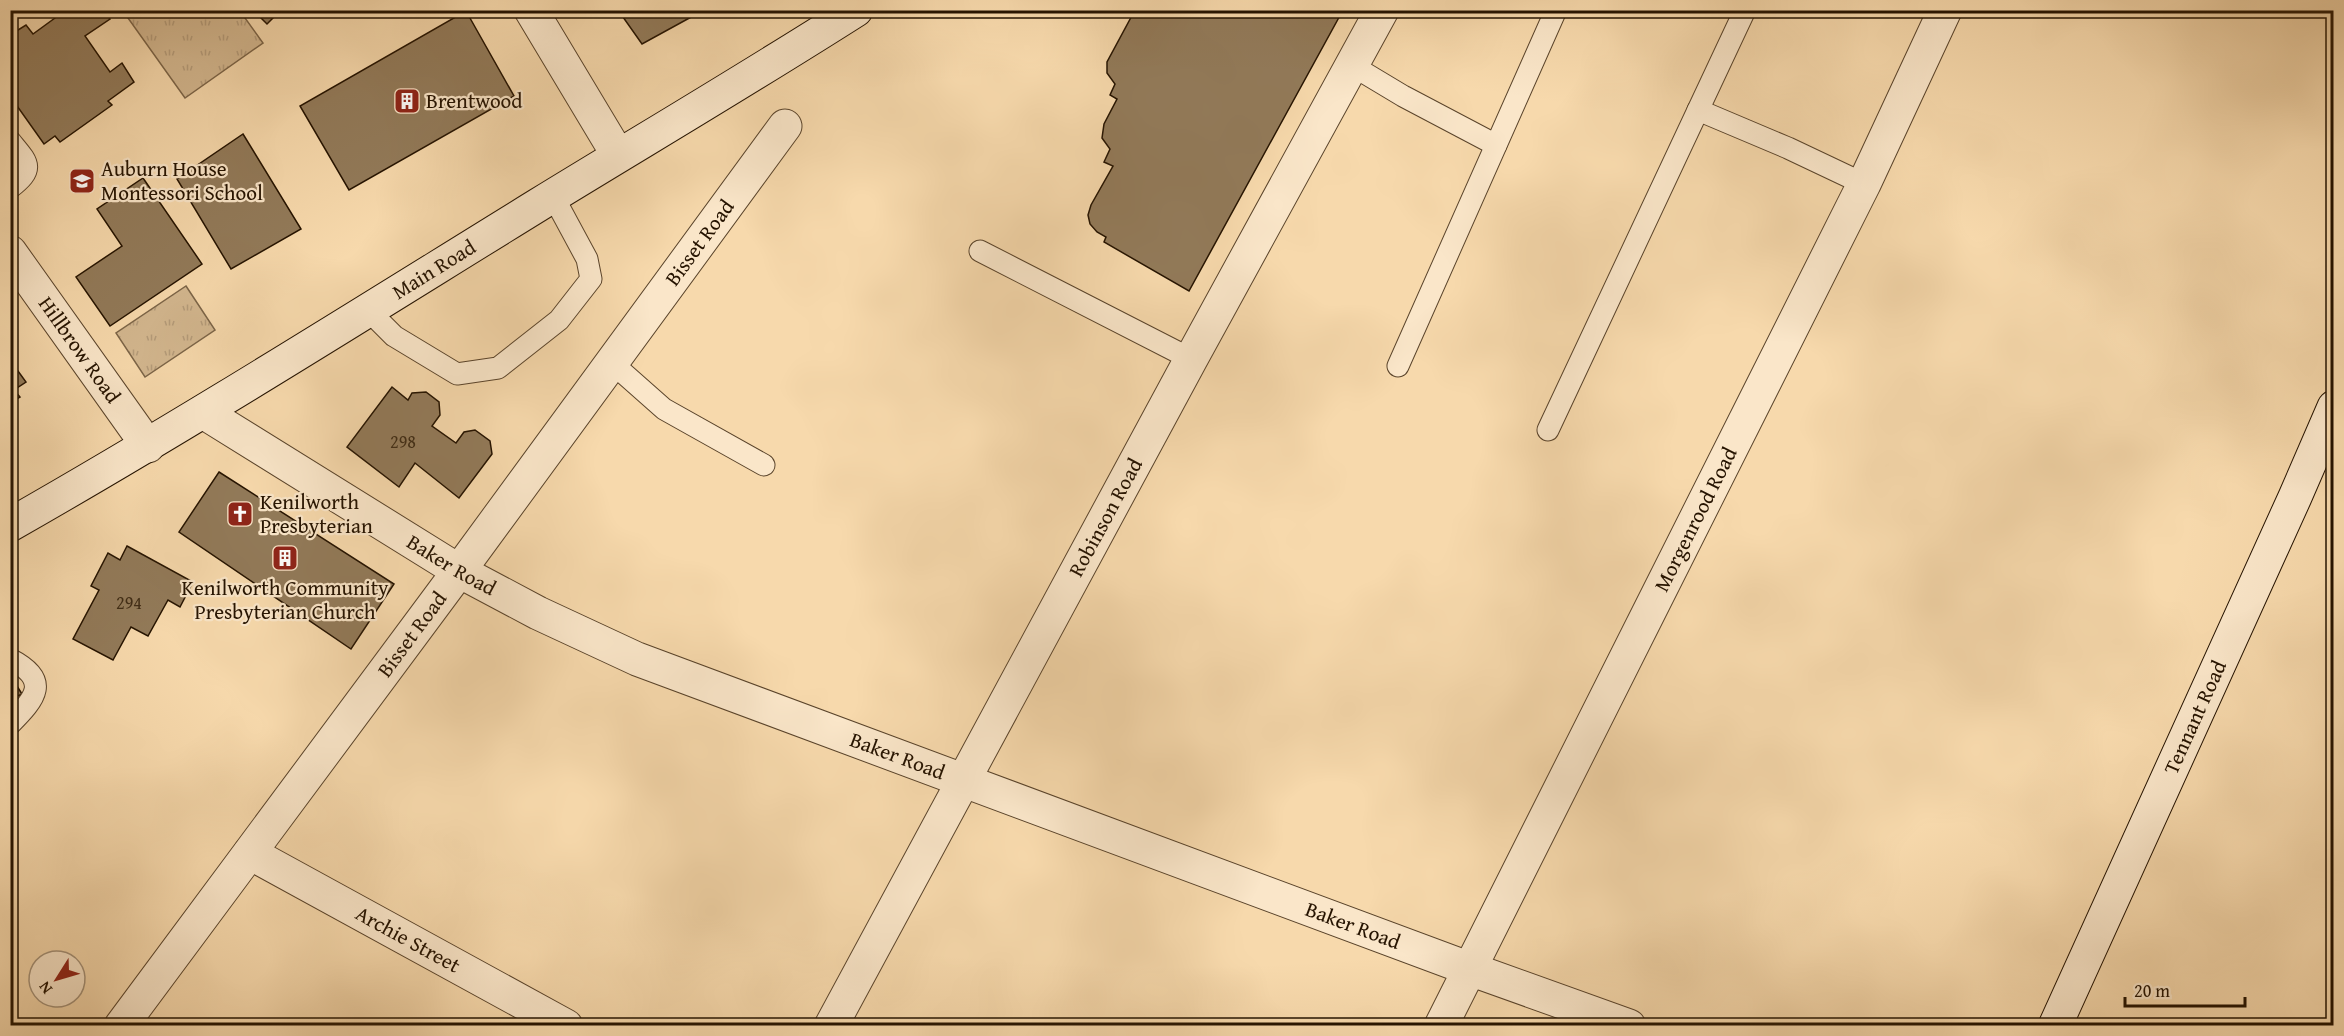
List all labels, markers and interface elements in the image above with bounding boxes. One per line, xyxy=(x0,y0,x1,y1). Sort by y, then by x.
place label: Brentwood xyxy=(426,85,523,116)
building icon: Brentwood xyxy=(392,86,422,116)
place label: Auburn House Montessori School xyxy=(101,153,263,208)
school or university icon: Auburn House Montessori School xyxy=(67,166,97,196)
street label: Bisset Road xyxy=(657,192,742,292)
street label: Main Road xyxy=(386,231,482,307)
street label: Hillbrow Road xyxy=(31,290,129,410)
house number: 298 xyxy=(390,428,416,455)
street label: Morgenrood Road xyxy=(1646,441,1745,597)
street label: Robinson Road xyxy=(1060,451,1150,582)
place label: Kenilworth Presbyterian xyxy=(260,486,373,541)
church icon: Kenilworth Presbyterian xyxy=(225,499,255,529)
street label: Baker Road xyxy=(401,526,503,604)
building icon: Kenilworth Community Presbyterian Church xyxy=(270,543,300,573)
place label: Kenilworth Community Presbyterian Church xyxy=(181,572,389,627)
street label: Bisset Road xyxy=(369,584,454,683)
house number: 294 xyxy=(116,589,142,616)
street label: Tennant Road xyxy=(2155,654,2234,779)
street label: Baker Road xyxy=(846,724,950,788)
street label: Baker Road xyxy=(1301,893,1406,957)
street label: Archie Street xyxy=(350,898,467,981)
north arrow xyxy=(27,949,87,1009)
scale bar xyxy=(2125,970,2245,1008)
text: N xyxy=(32,976,58,1000)
text: 20 m xyxy=(2134,977,2170,1004)

